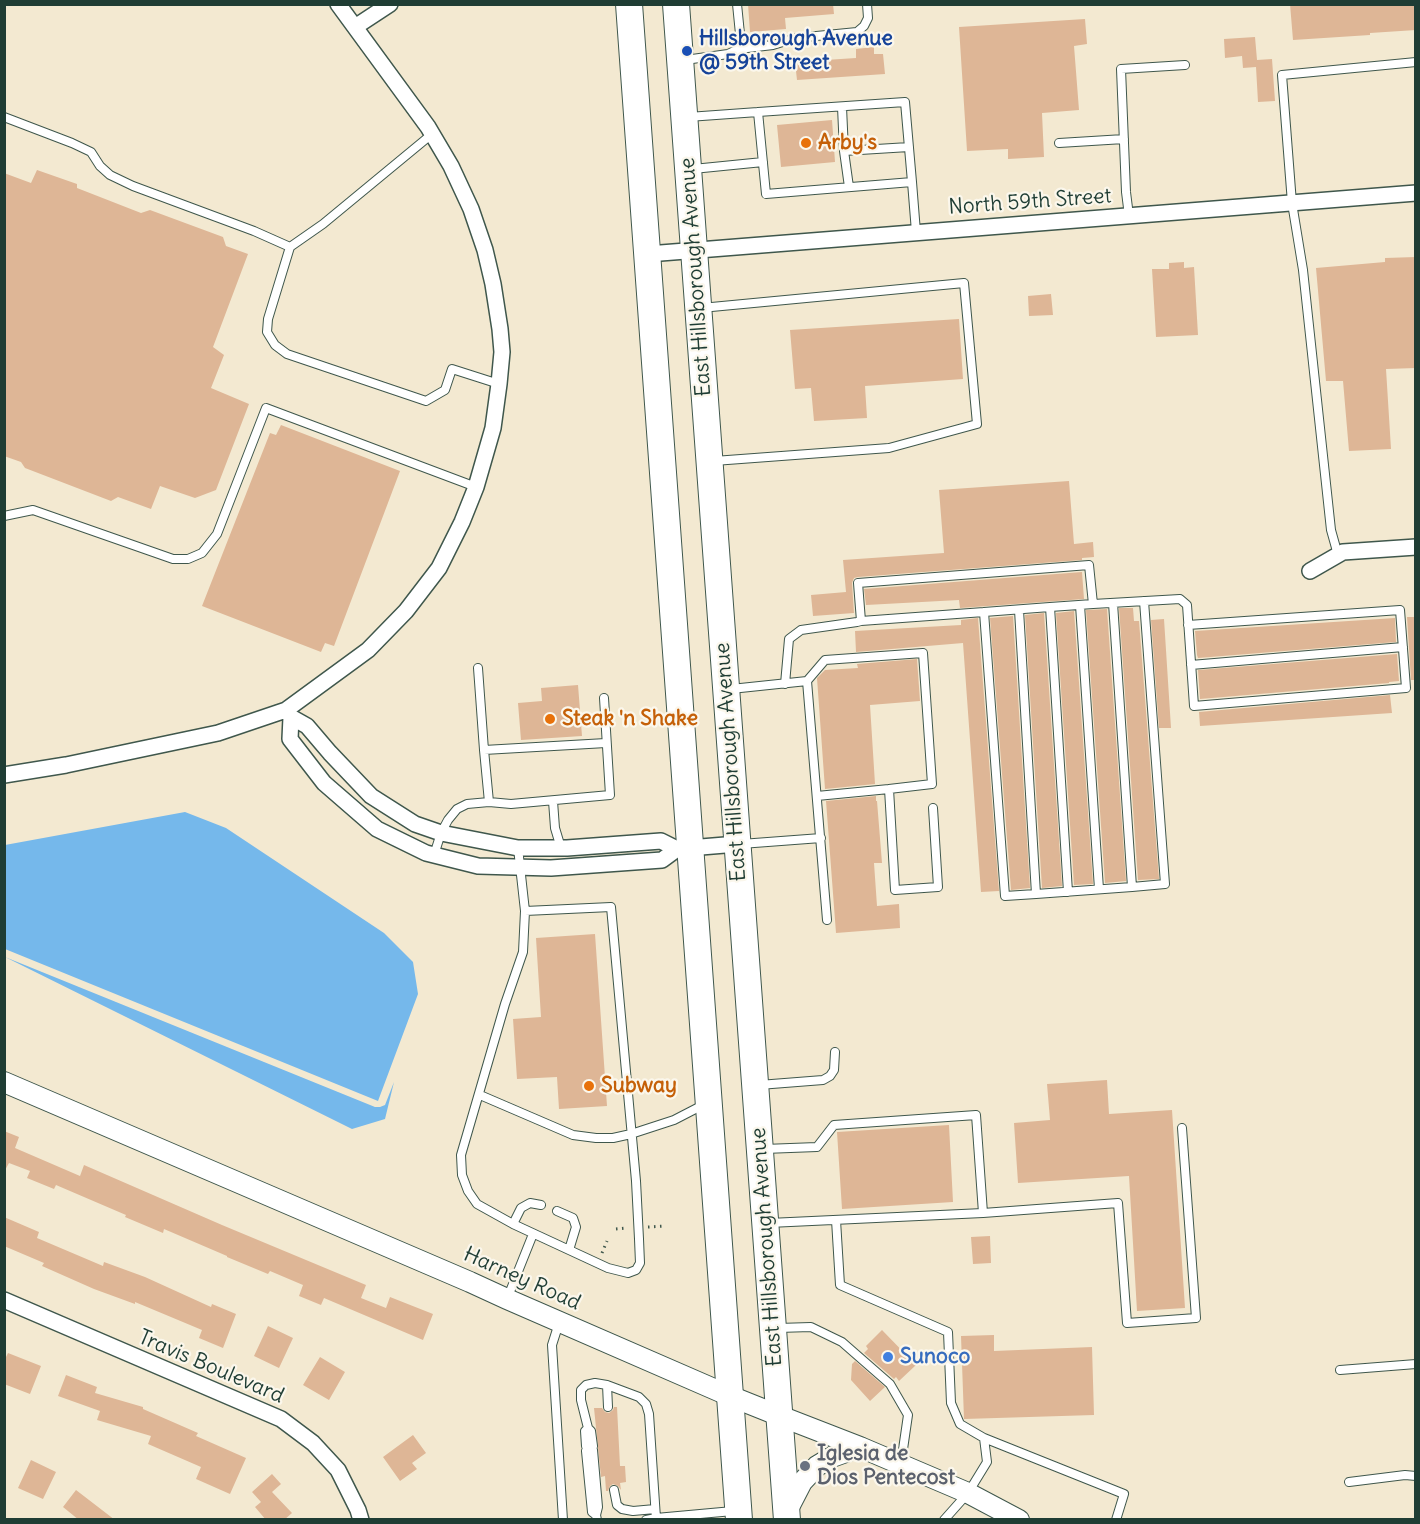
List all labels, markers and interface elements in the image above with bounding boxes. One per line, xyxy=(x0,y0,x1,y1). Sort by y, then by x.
place label: Hillsborough Avenue @ 59th Street xyxy=(699,26,893,76)
marker: Hillsborough Avenue @ 59th Street xyxy=(680,44,694,58)
place label: Arby's xyxy=(818,130,877,156)
marker: Arby's xyxy=(799,136,813,150)
street label: East Hillsborough Avenue xyxy=(675,157,717,397)
street label: North 59th Street xyxy=(948,184,1112,220)
street label: East Hillsborough Avenue xyxy=(710,642,752,882)
place label: Steak 'n Shake xyxy=(562,706,698,732)
marker: Steak 'n Shake xyxy=(543,712,557,726)
place label: Subway xyxy=(601,1073,677,1099)
marker: Subway xyxy=(582,1079,596,1093)
street label: East Hillsborough Avenue xyxy=(746,1127,788,1367)
street label: Harney Road xyxy=(460,1242,584,1316)
street label: Travis Boulevard xyxy=(134,1325,288,1409)
place label: Sunoco xyxy=(900,1344,970,1370)
marker: Sunoco xyxy=(881,1350,895,1364)
place label: Iglesia de Dios Pentecost xyxy=(817,1441,955,1491)
marker: Iglesia de Dios Pentecost xyxy=(798,1459,812,1473)

